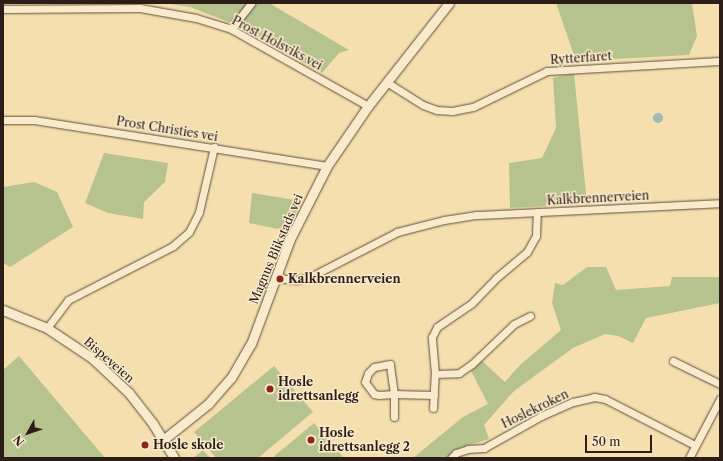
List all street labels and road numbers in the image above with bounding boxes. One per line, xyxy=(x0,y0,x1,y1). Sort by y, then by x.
street label: Prost Holsviks vei xyxy=(229,13,325,73)
street label: Rytterfaret xyxy=(550,49,612,67)
street label: Prost Christies vei xyxy=(115,114,219,144)
street label: Kalkbrennerveien xyxy=(546,188,650,208)
street label: Magnus Blikstads vei xyxy=(246,192,306,306)
street label: Bispeveien xyxy=(81,334,137,386)
street label: Hoslekroken xyxy=(499,387,571,431)

